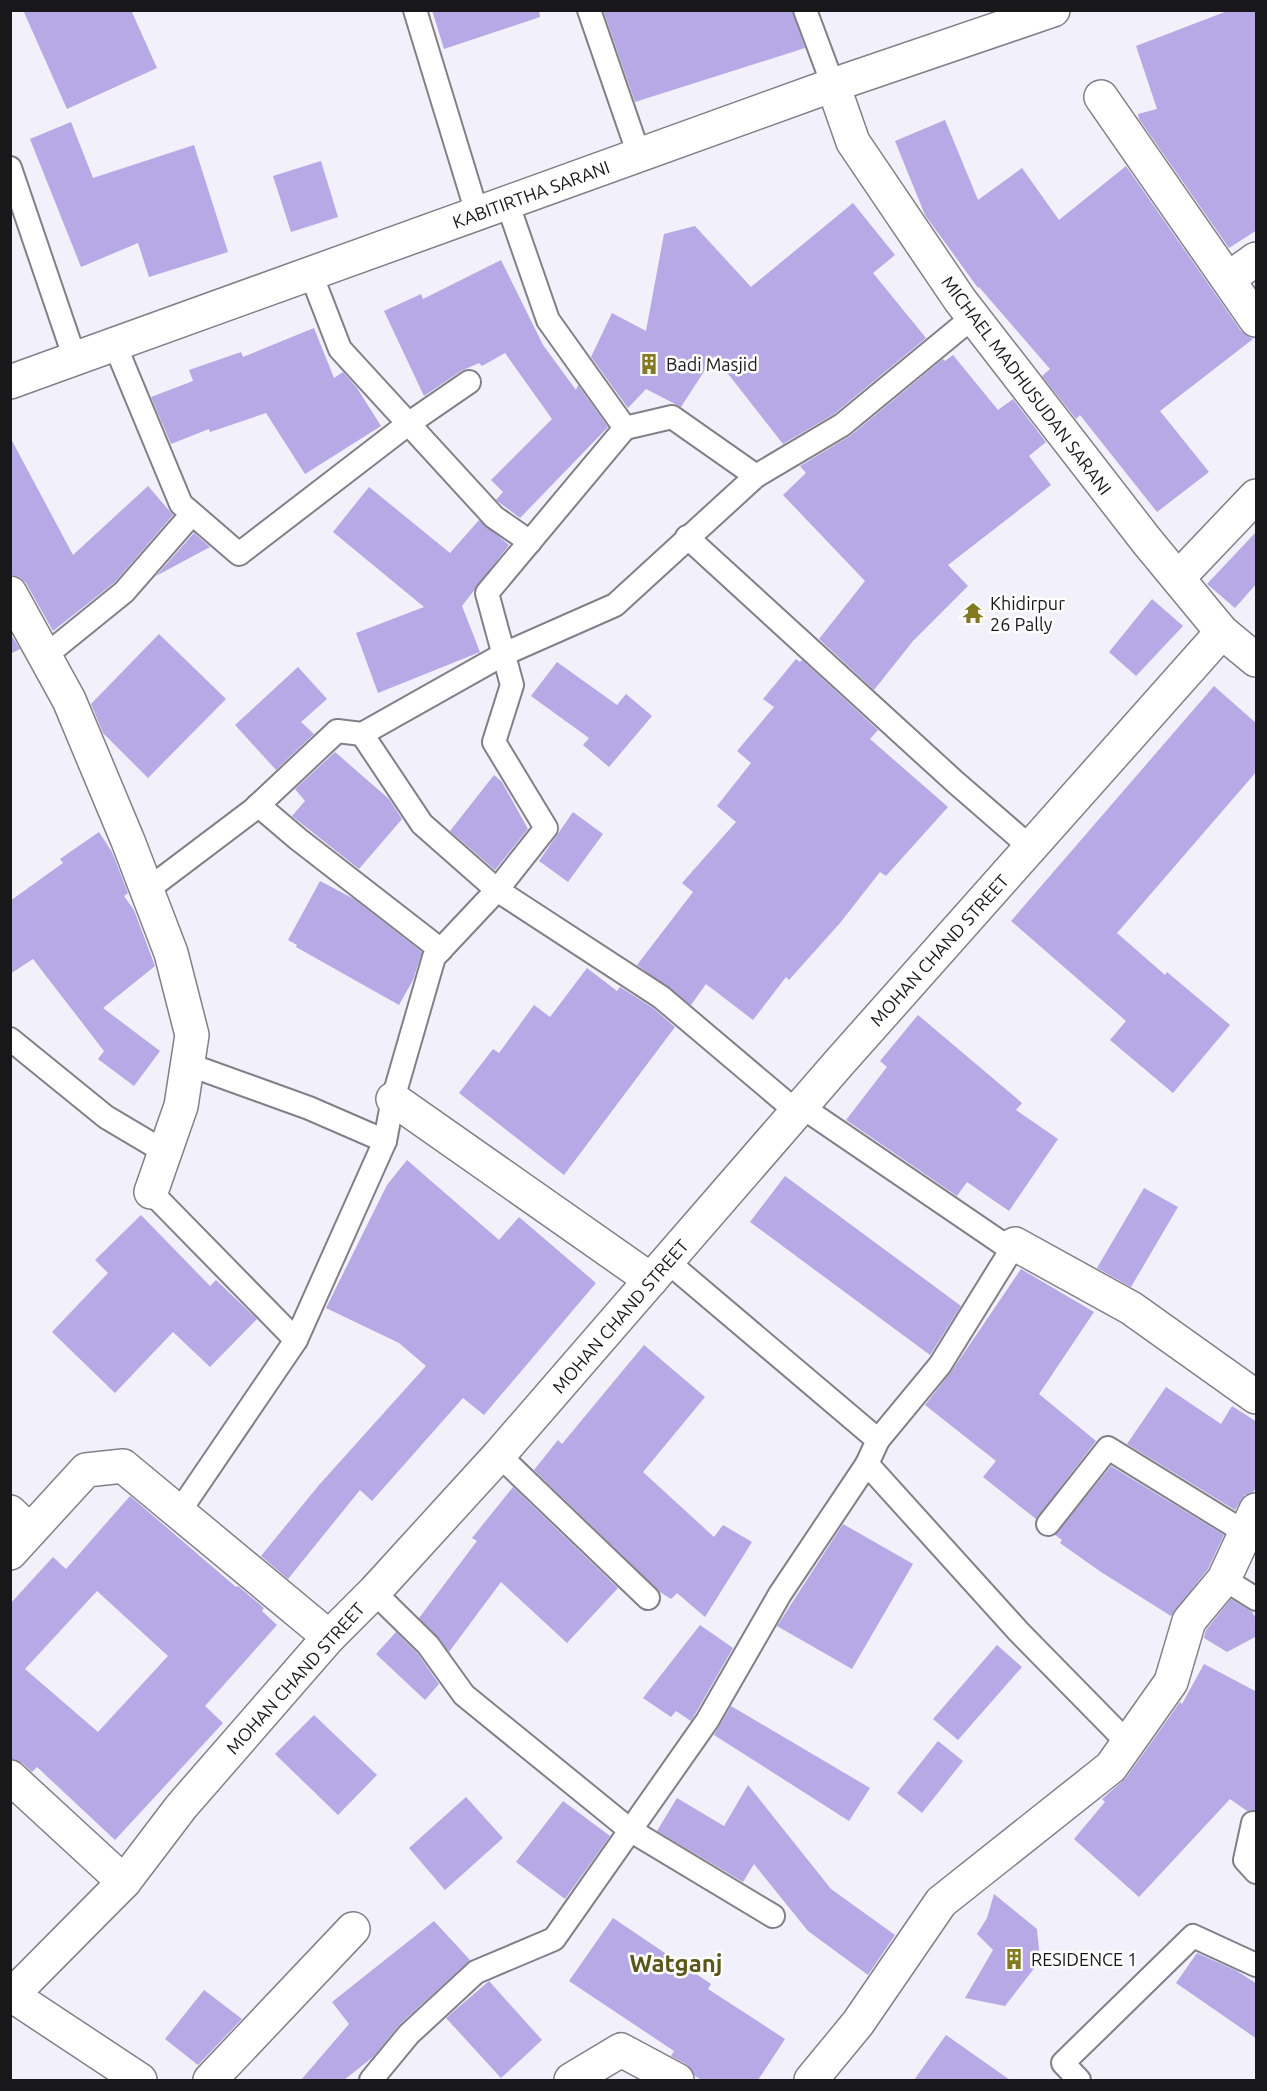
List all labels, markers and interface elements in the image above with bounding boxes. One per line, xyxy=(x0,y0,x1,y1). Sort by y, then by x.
street label: KABITIRTHA SARANI xyxy=(450,156,612,232)
street label: MICHAEL MADHUSUDAN SARANI xyxy=(938,272,1116,498)
building icon: Badi Masjid xyxy=(637,352,661,376)
place label: Badi Masjid xyxy=(666,354,758,374)
place label: Khidirpur 26 Pally xyxy=(990,593,1065,634)
temple icon: Khidirpur 26 Pally xyxy=(961,601,985,625)
street label: MOHAN CHAND STREET xyxy=(866,870,1012,1030)
street label: MOHAN CHAND STREET xyxy=(548,1235,692,1397)
street label: MOHAN CHAND STREET xyxy=(222,1598,368,1758)
building icon: RESIDENCE 1 xyxy=(1002,1947,1026,1971)
place label: RESIDENCE 1 xyxy=(1031,1949,1137,1969)
district label: Watganj xyxy=(630,1950,722,1977)

